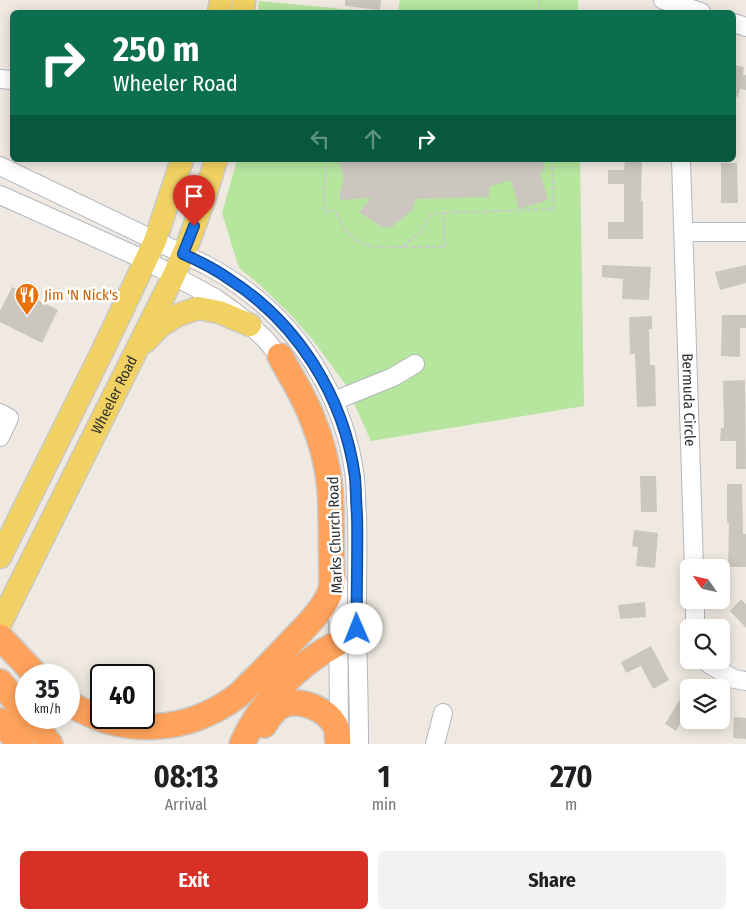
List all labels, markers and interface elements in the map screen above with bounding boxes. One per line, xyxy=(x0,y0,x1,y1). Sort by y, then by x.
text: 250 m xyxy=(113,28,200,70)
icon: right xyxy=(30,30,95,95)
text: Wheeler Road xyxy=(113,70,238,97)
icon: left xyxy=(306,125,334,153)
icon: ahead xyxy=(359,125,387,153)
icon: right xyxy=(412,125,440,153)
pin xyxy=(173,175,215,226)
icon: arrive xyxy=(180,182,208,210)
restaurant icon: Jim 'N Nick's xyxy=(14,282,40,316)
place label: Jim 'N Nick's xyxy=(44,286,118,304)
street label: Wheeler Road xyxy=(87,353,141,437)
street label: Bermuda Circle xyxy=(678,353,699,447)
street label: Marks Church Road xyxy=(324,476,346,594)
north arrow xyxy=(680,559,730,609)
map controls xyxy=(680,559,730,729)
position arrow xyxy=(330,602,382,654)
button: search xyxy=(680,619,730,669)
speed limit sign: 40 xyxy=(90,664,155,729)
text: 35 xyxy=(35,675,60,705)
button: layers xyxy=(680,679,730,729)
text: km/h xyxy=(34,702,61,716)
text: 08:13 xyxy=(153,759,218,795)
text: 1 xyxy=(378,759,391,795)
text: 270 xyxy=(550,759,593,795)
text: Arrival xyxy=(165,795,207,814)
text: min xyxy=(372,795,397,814)
text: m xyxy=(565,795,577,814)
button: Exit xyxy=(20,851,368,909)
button: Share xyxy=(378,851,726,909)

